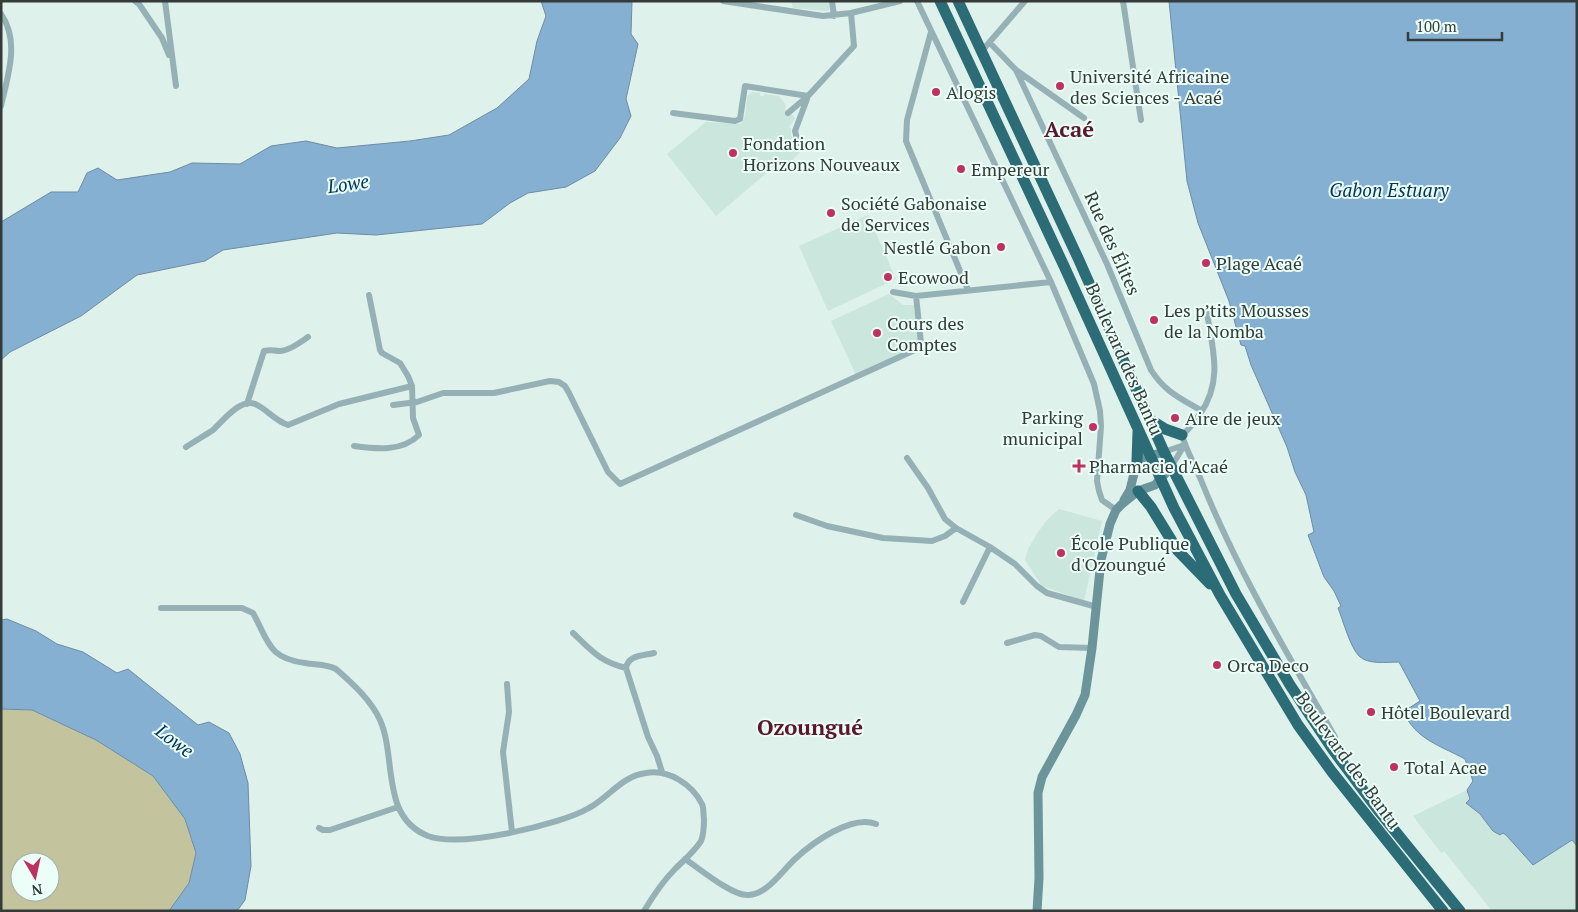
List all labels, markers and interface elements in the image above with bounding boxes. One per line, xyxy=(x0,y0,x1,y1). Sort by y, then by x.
scale bar xyxy=(1408,10,1502,42)
text: 100 m xyxy=(1416,16,1457,36)
place label: Université Africaine des Sciences - Acaé xyxy=(1070,64,1229,109)
place label: Alogis xyxy=(946,80,996,104)
marker: Université Africaine des Sciences - Acaé xyxy=(1054,80,1066,92)
marker: Alogis xyxy=(930,86,942,98)
district label: Acaé xyxy=(1044,114,1094,143)
place label: Fondation Horizons Nouveaux xyxy=(743,131,901,176)
marker: Fondation Horizons Nouveaux xyxy=(727,147,739,159)
place label: Empereur xyxy=(971,157,1050,181)
marker: Empereur xyxy=(955,163,967,175)
water label: Lowe xyxy=(325,168,371,198)
water label: Gabon Estuary xyxy=(1329,177,1450,202)
street label: Rue des Élites xyxy=(1079,187,1147,299)
place label: Société Gabonaise de Services xyxy=(841,191,987,236)
marker: Société Gabonaise de Services xyxy=(825,207,837,219)
place label: Nestlé Gabon xyxy=(884,235,991,259)
marker: Nestlé Gabon xyxy=(995,241,1007,253)
place label: Plage Acaé xyxy=(1216,251,1302,275)
marker: Plage Acaé xyxy=(1200,257,1212,269)
place label: Ecowood xyxy=(898,265,969,289)
marker: Ecowood xyxy=(882,271,894,283)
street label: Boulevard des Bantu xyxy=(1081,279,1169,439)
place label: Les p’tits Mousses de la Nomba xyxy=(1164,298,1309,343)
place label: Cours des Comptes xyxy=(887,311,964,356)
marker: Les p’tits Mousses de la Nomba xyxy=(1148,314,1160,326)
marker: Cours des Comptes xyxy=(871,327,883,339)
place label: Parking municipal xyxy=(1003,405,1084,450)
place label: Aire de jeux xyxy=(1185,406,1281,430)
marker: Aire de jeux xyxy=(1169,412,1181,424)
marker: Parking municipal xyxy=(1087,421,1099,433)
place label: Pharmacie d'Acaé xyxy=(1089,454,1228,478)
marker: Pharmacie d'Acaé xyxy=(1073,460,1085,472)
place label: École Publique d'Ozoungué xyxy=(1071,531,1189,576)
marker: École Publique d'Ozoungué xyxy=(1055,547,1067,559)
place label: Orca Deco xyxy=(1227,653,1309,677)
marker: Orca Deco xyxy=(1211,659,1223,671)
street label: Boulevard des Bantu xyxy=(1291,687,1407,833)
place label: Hôtel Boulevard xyxy=(1381,700,1510,724)
marker: Hôtel Boulevard xyxy=(1365,706,1377,718)
district label: Ozoungué xyxy=(757,712,863,741)
water label: Lowe xyxy=(150,717,199,763)
place label: Total Acae xyxy=(1404,755,1487,779)
marker: Total Acae xyxy=(1388,761,1400,773)
north arrow xyxy=(10,852,60,902)
text: N xyxy=(30,880,44,901)

